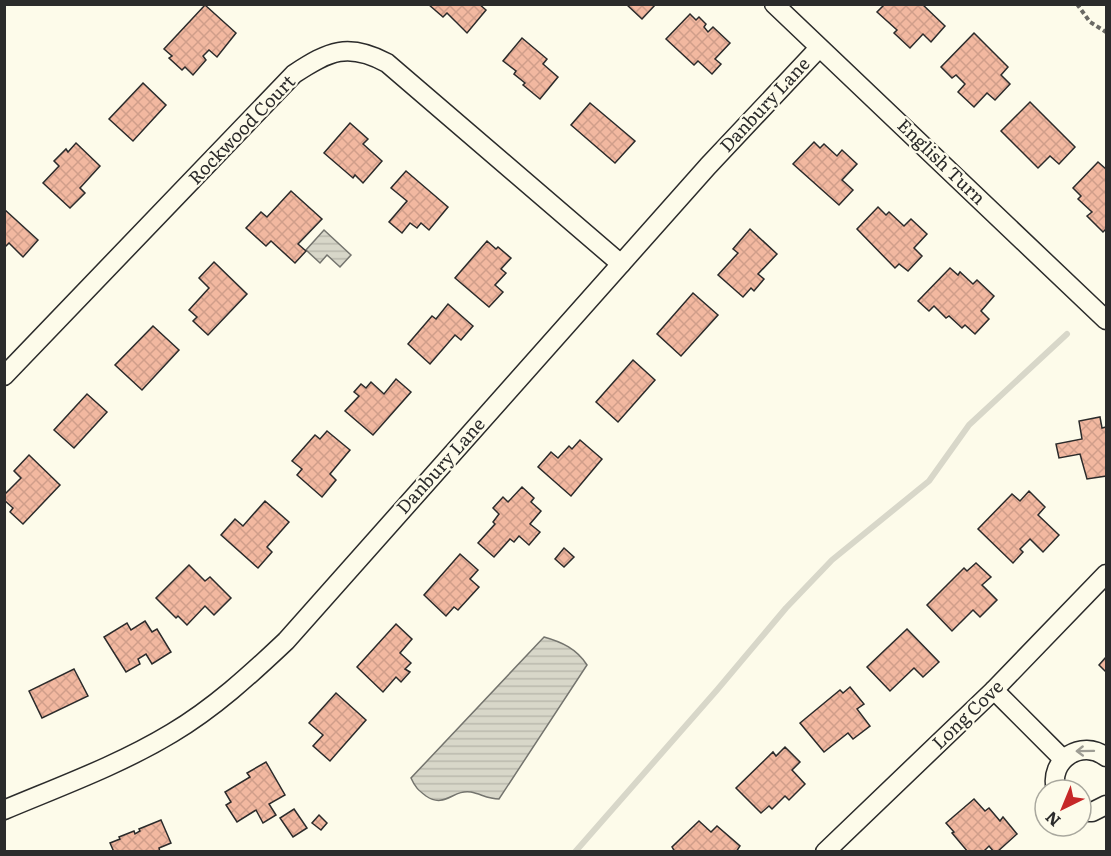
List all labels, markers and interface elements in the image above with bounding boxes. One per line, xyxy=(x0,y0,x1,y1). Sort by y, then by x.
street label: Danbury Lane xyxy=(713,50,815,158)
street label: Rockwood Court xyxy=(181,67,301,190)
street label: English Turn xyxy=(892,112,992,210)
street label: Danbury Lane xyxy=(389,411,491,519)
street label: Long Cove xyxy=(925,673,1009,755)
one-way arrow xyxy=(1075,745,1095,757)
north arrow xyxy=(1033,778,1093,838)
text: N xyxy=(1039,806,1065,833)

